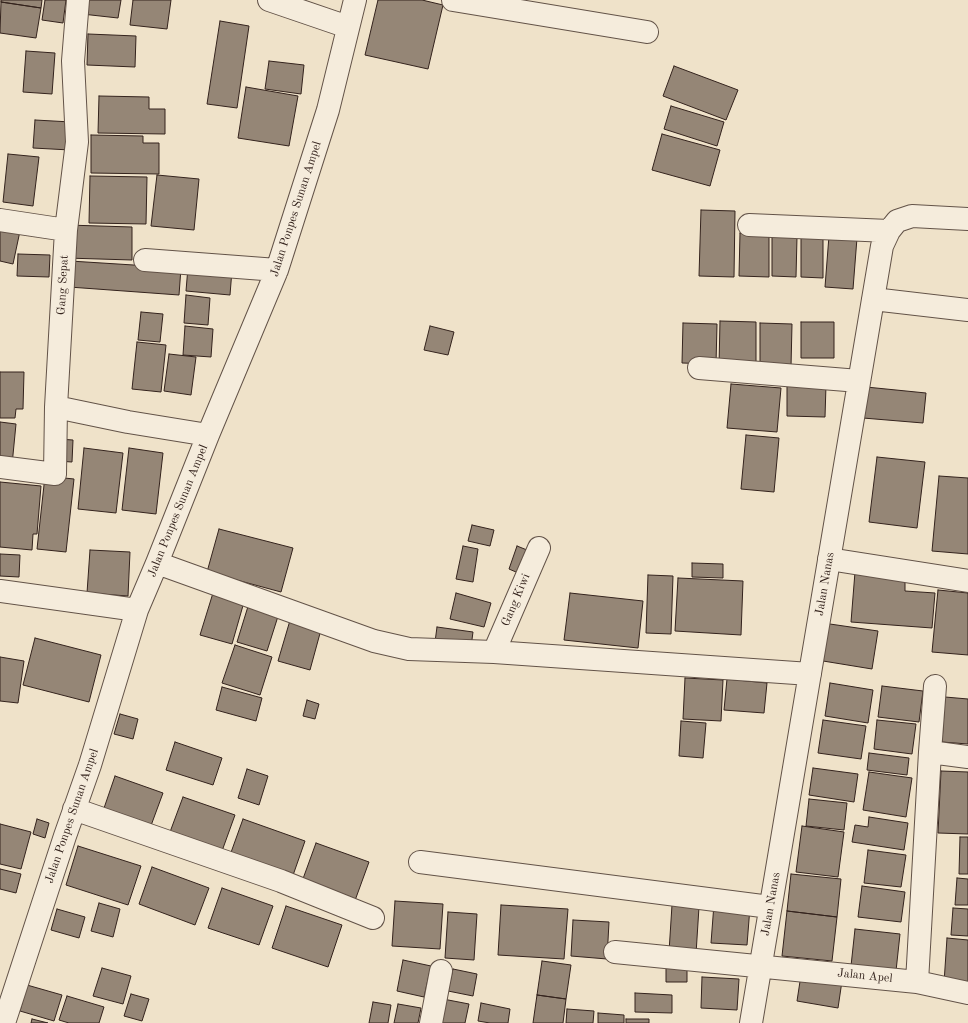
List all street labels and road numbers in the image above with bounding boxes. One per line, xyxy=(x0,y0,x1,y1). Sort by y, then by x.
street label: Jalan Ponpes Sunan Ampel xyxy=(267,140,325,278)
street label: Gang Sepat xyxy=(54,255,72,315)
street label: Jalan Ponpes Sunan Ampel xyxy=(145,443,211,579)
street label: Jalan Nanas xyxy=(812,551,838,617)
street label: Gang Kiwi xyxy=(498,572,534,628)
street label: Jalan Ponpes Sunan Ampel xyxy=(42,747,102,885)
street label: Jalan Nanas xyxy=(758,871,784,937)
street label: Jalan Apel xyxy=(837,966,893,986)

